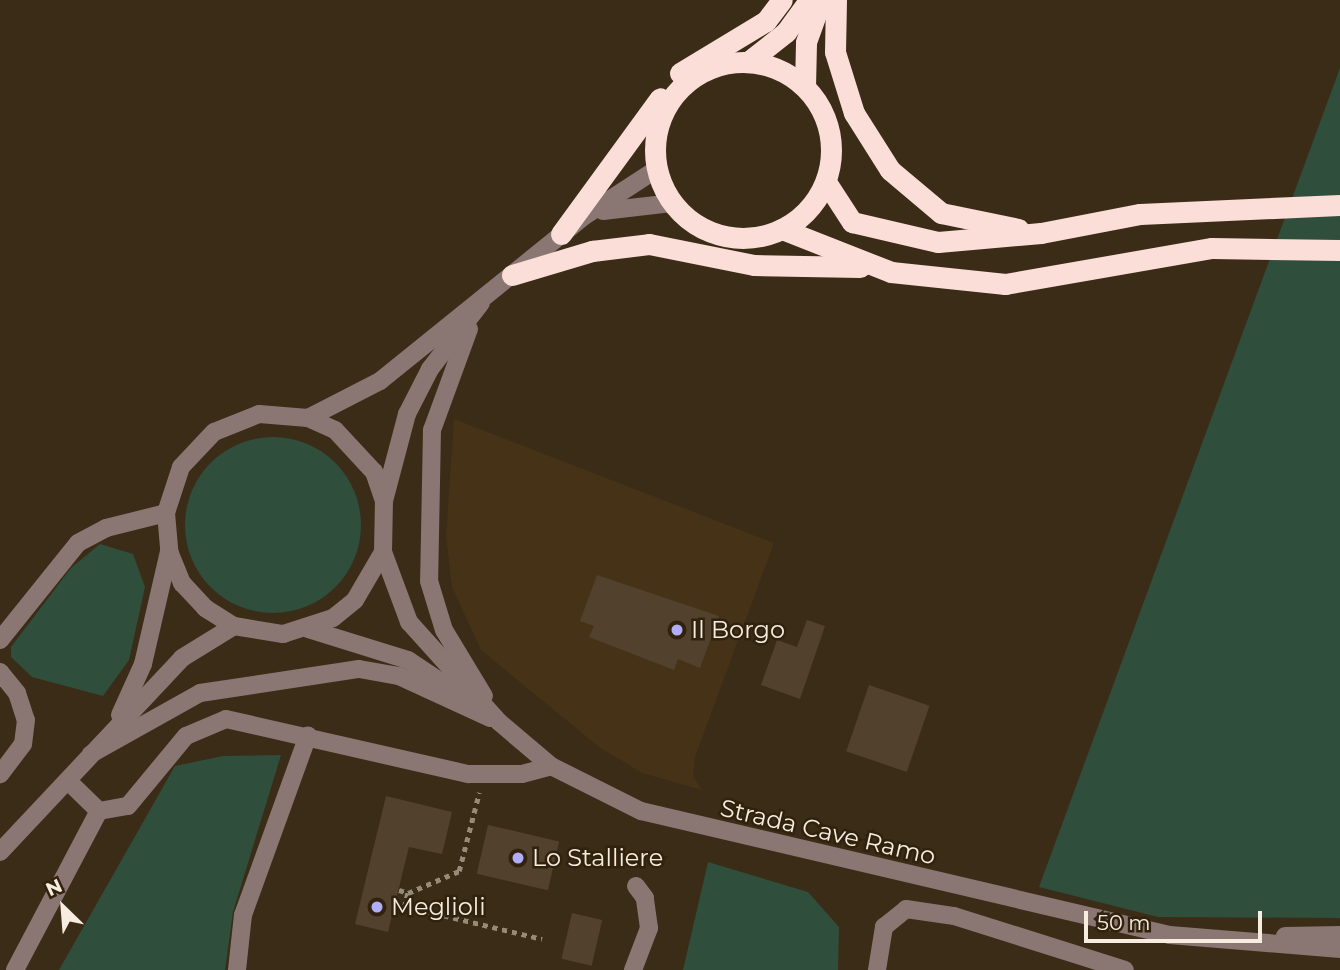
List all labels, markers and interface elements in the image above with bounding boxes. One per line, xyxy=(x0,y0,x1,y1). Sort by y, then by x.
place label: Il Borgo xyxy=(691,616,785,644)
marker: Il Borgo xyxy=(669,622,685,638)
street label: Strada Cave Ramo xyxy=(718,793,938,871)
place label: Lo Stalliere xyxy=(532,844,663,872)
marker: Lo Stalliere xyxy=(510,850,526,866)
north arrow xyxy=(28,872,98,942)
text: N xyxy=(42,874,66,901)
place label: Meglioli xyxy=(391,893,486,921)
scale bar xyxy=(1088,897,1266,941)
marker: Meglioli xyxy=(369,899,385,915)
text: 50 m xyxy=(1097,910,1151,935)

